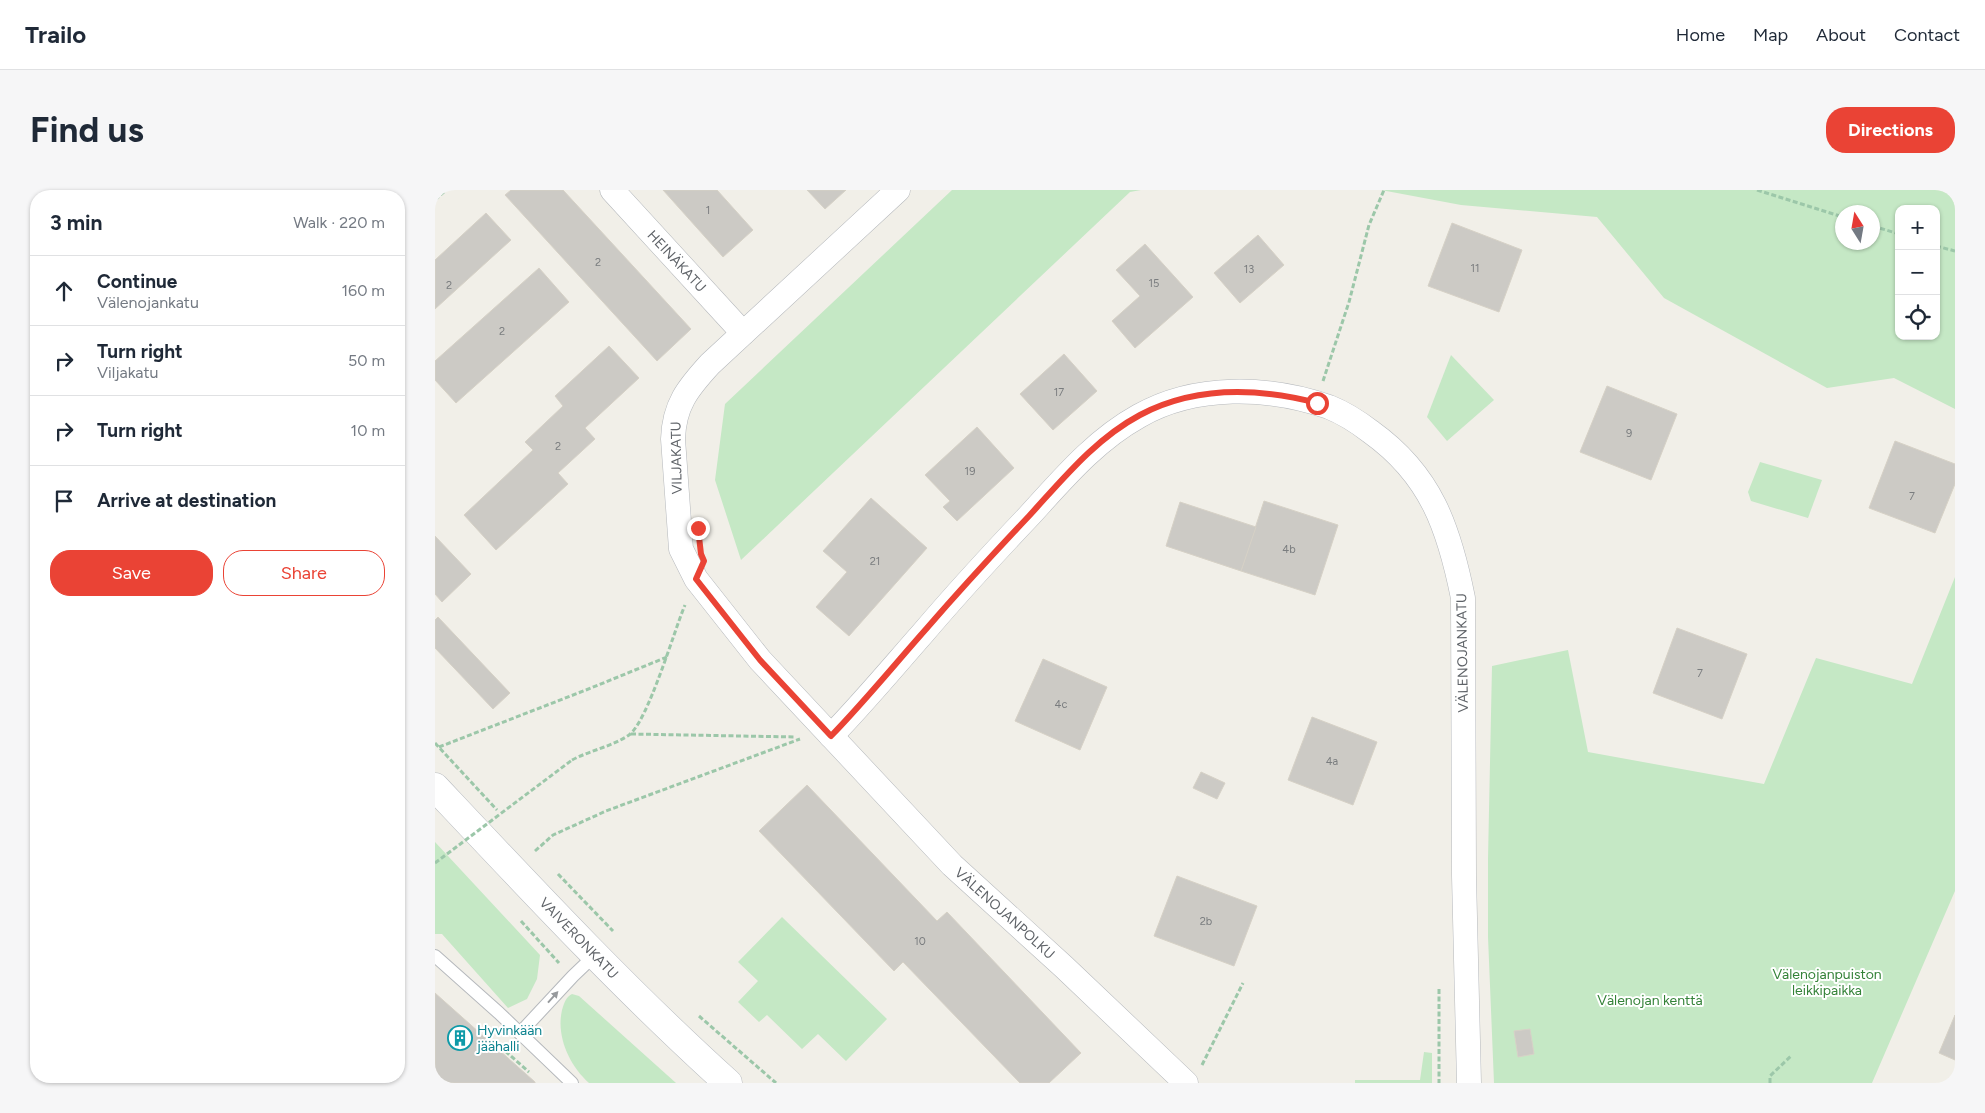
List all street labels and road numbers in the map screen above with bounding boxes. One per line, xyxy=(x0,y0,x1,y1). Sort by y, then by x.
street label: HEINÄKATU xyxy=(644,227,710,296)
street label: VILJAKATU xyxy=(667,421,686,495)
street label: VÄLENOJANKATU xyxy=(1453,593,1472,713)
street label: VÄLENOJANPOLKU xyxy=(951,864,1058,963)
street label: VAIVERONKATU xyxy=(536,894,622,982)

